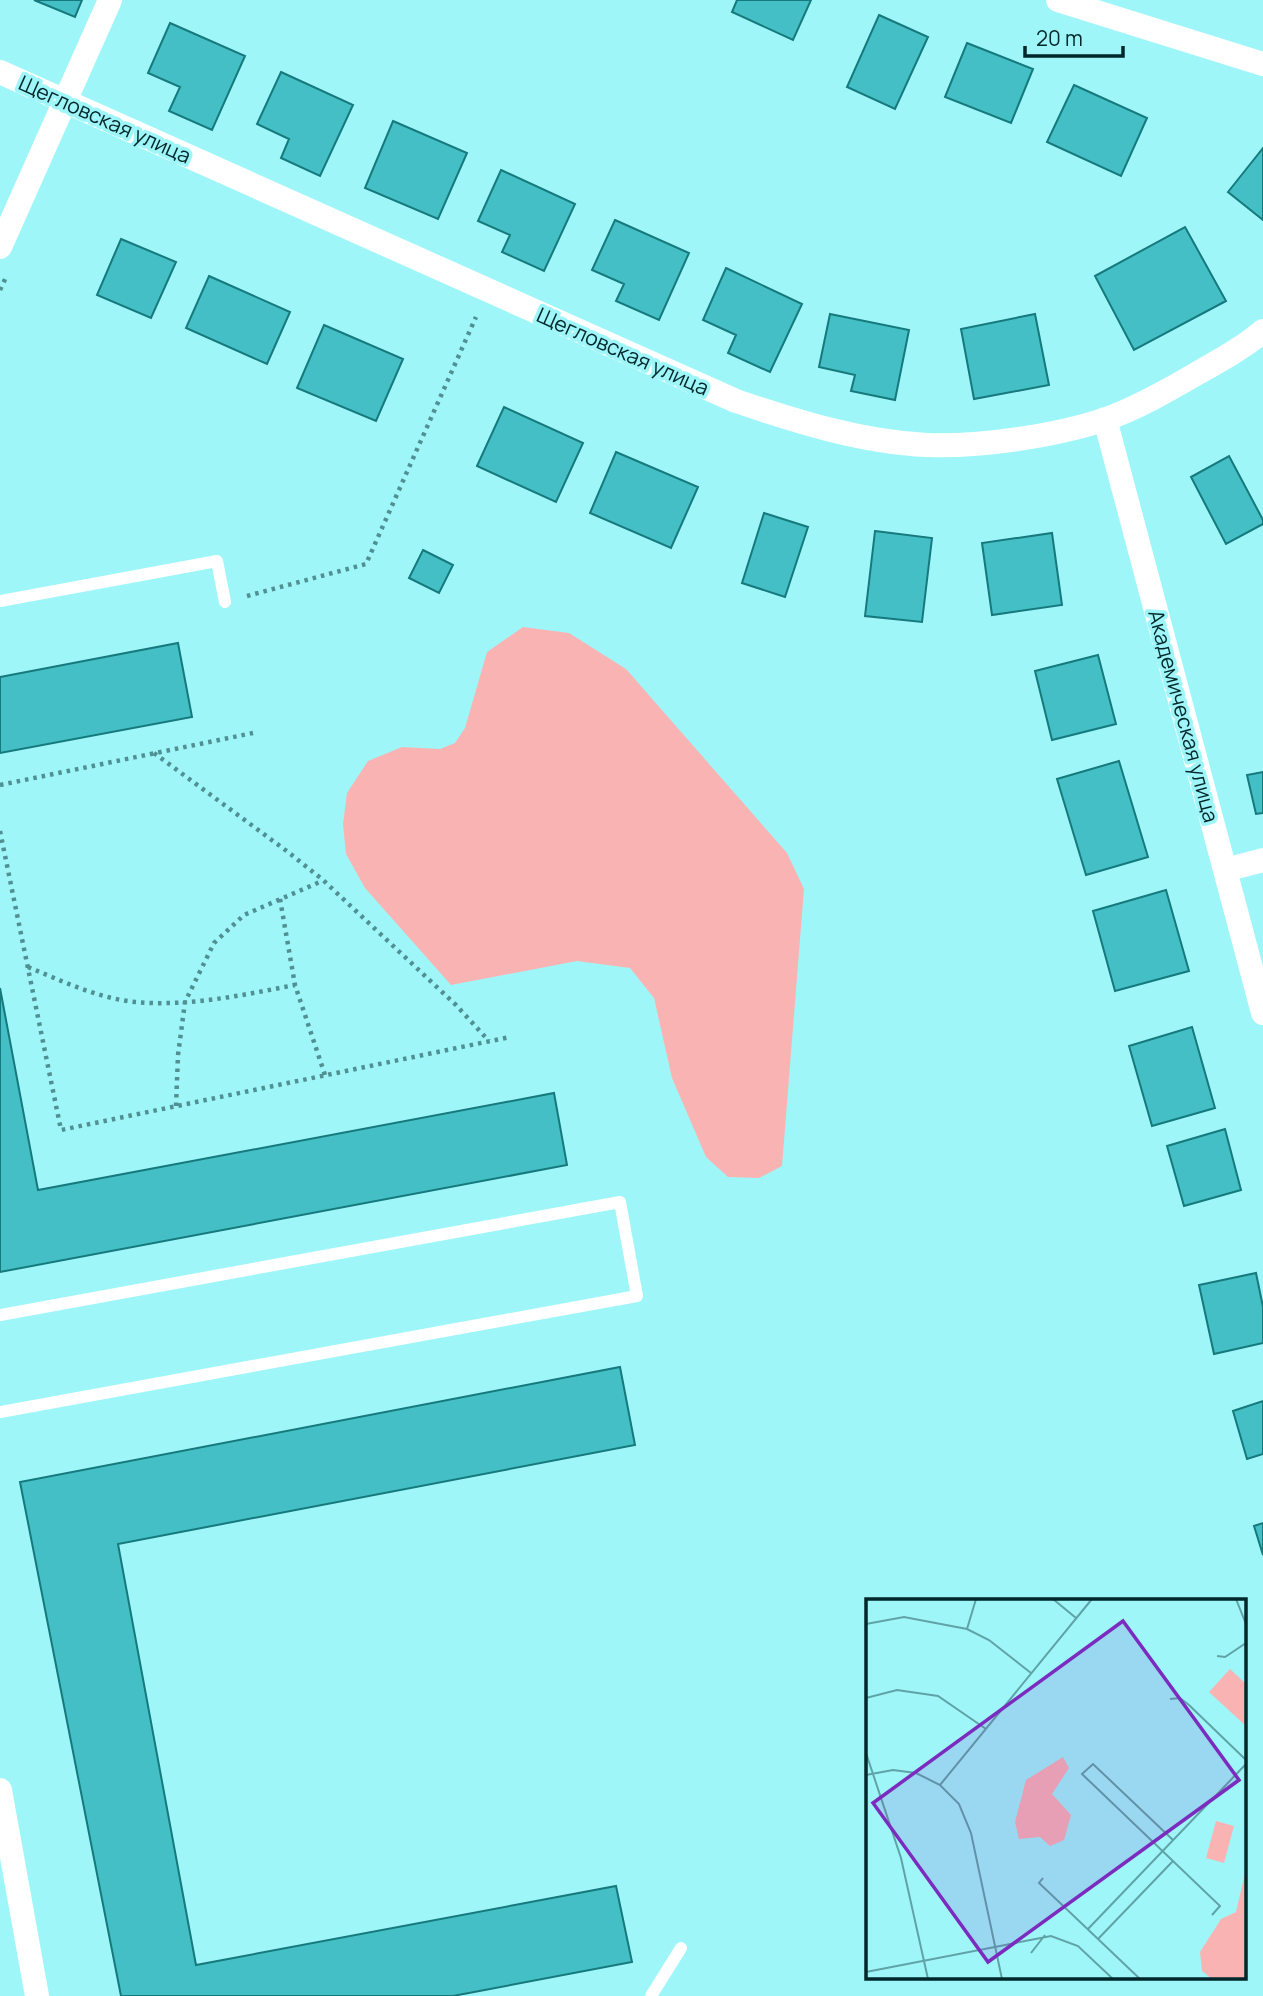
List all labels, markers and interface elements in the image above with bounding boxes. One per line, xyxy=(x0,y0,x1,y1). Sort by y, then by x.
scale bar xyxy=(1025,14,1123,58)
text: 20 m xyxy=(1036,24,1083,52)
street label: Щегловская улица xyxy=(14,68,196,170)
street label: Щегловская улица xyxy=(532,300,714,402)
street label: Академическая улица xyxy=(1142,607,1226,825)
inset map xyxy=(866,1599,1246,1979)

